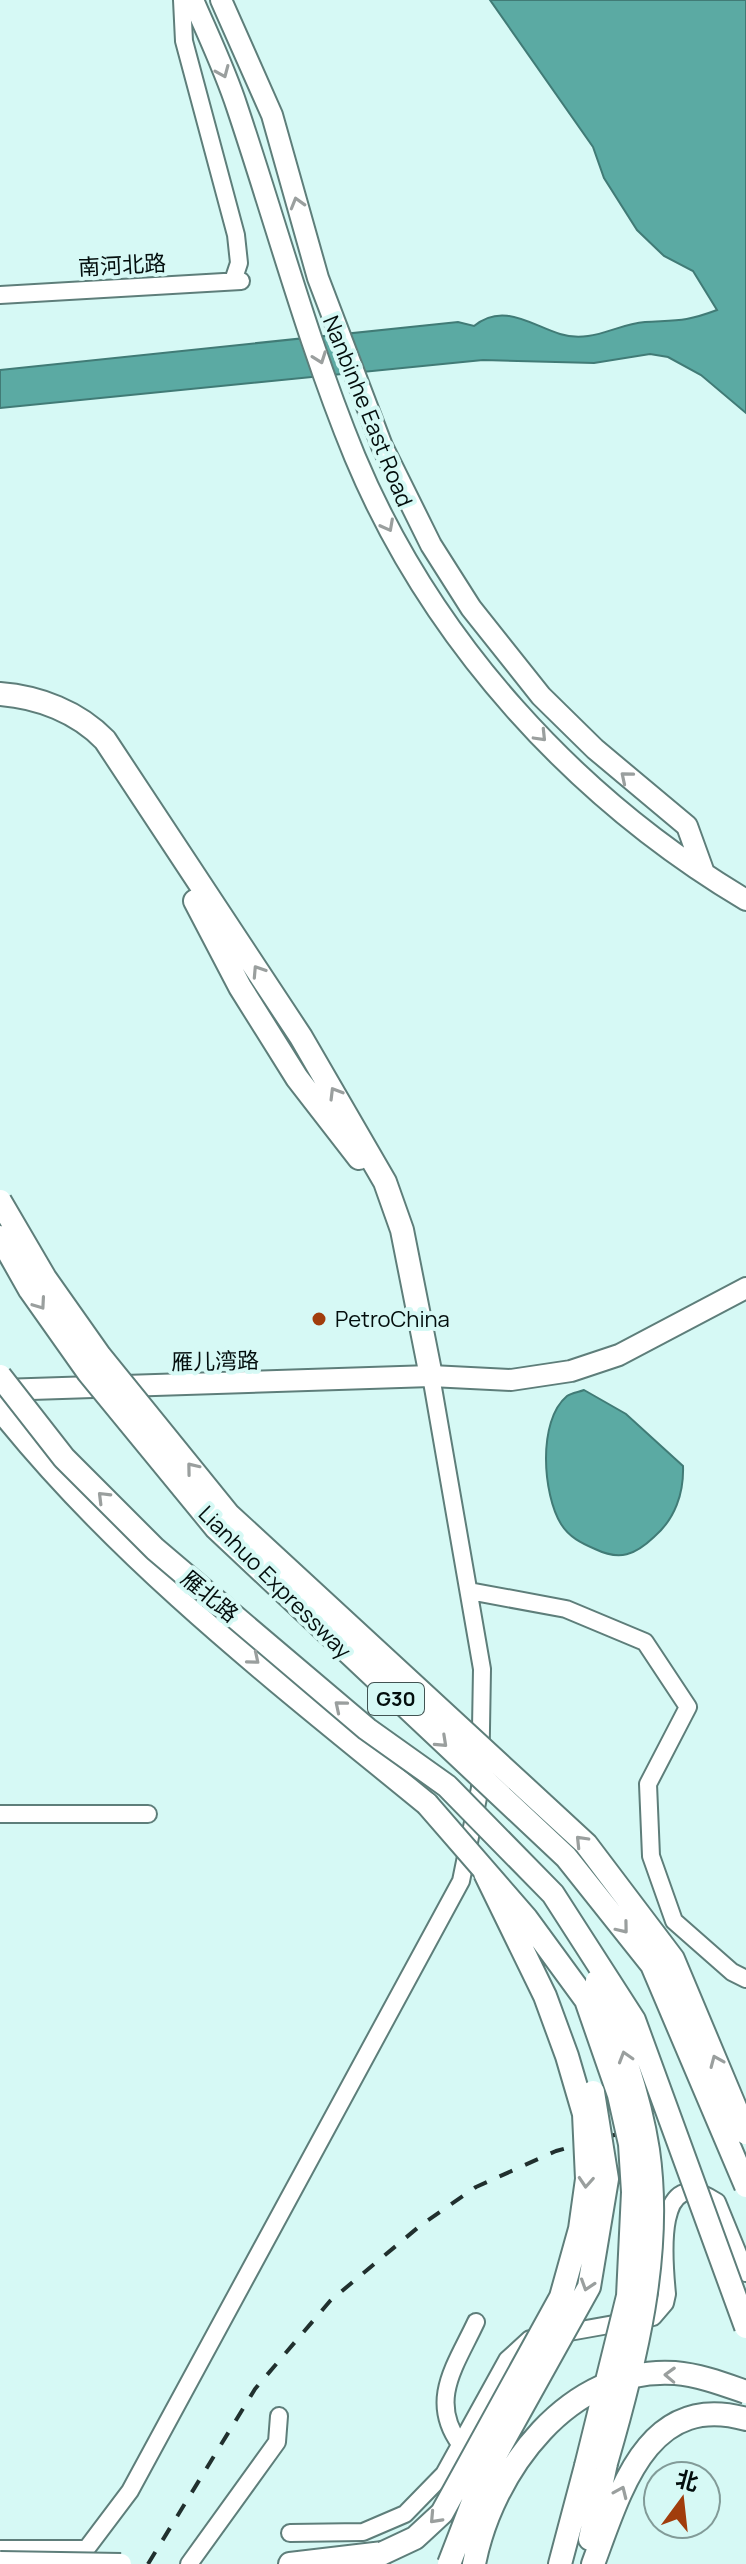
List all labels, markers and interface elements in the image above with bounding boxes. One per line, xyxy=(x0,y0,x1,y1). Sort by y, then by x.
one-way arrow xyxy=(213,64,230,78)
one-way arrow xyxy=(290,196,306,210)
street label: 南河北路 xyxy=(77,248,167,282)
street label: Nanbinhe East Road xyxy=(316,311,420,511)
one-way arrow xyxy=(310,351,326,365)
one-way arrow xyxy=(379,518,394,533)
one-way arrow xyxy=(531,727,546,741)
one-way arrow xyxy=(621,772,636,786)
one-way arrow xyxy=(253,966,268,980)
one-way arrow xyxy=(329,1087,345,1102)
one-way arrow xyxy=(30,1296,45,1310)
place label: PetroChina xyxy=(335,1304,450,1334)
marker: PetroChina xyxy=(310,1310,328,1328)
street label: 雁儿湾路 xyxy=(171,1345,259,1377)
one-way arrow xyxy=(187,1462,201,1477)
one-way arrow xyxy=(98,1492,113,1506)
street label: Lianhuo Expressway xyxy=(192,1499,358,1665)
street label: 雁北路 xyxy=(175,1563,245,1629)
one-way arrow xyxy=(245,1650,260,1664)
road number: G30 xyxy=(368,1683,424,1715)
one-way arrow xyxy=(335,1701,349,1716)
one-way arrow xyxy=(433,1732,448,1746)
one-way arrow xyxy=(576,1836,591,1850)
one-way arrow xyxy=(613,1919,628,1933)
one-way arrow xyxy=(618,2050,634,2064)
one-way arrow xyxy=(709,2055,725,2069)
one-way arrow xyxy=(578,2176,595,2189)
one-way arrow xyxy=(580,2277,596,2291)
one-way arrow xyxy=(663,2366,676,2383)
north arrow xyxy=(642,2460,722,2540)
text: 北 xyxy=(673,2463,702,2498)
one-way arrow xyxy=(612,2485,628,2500)
one-way arrow xyxy=(430,2509,445,2523)

